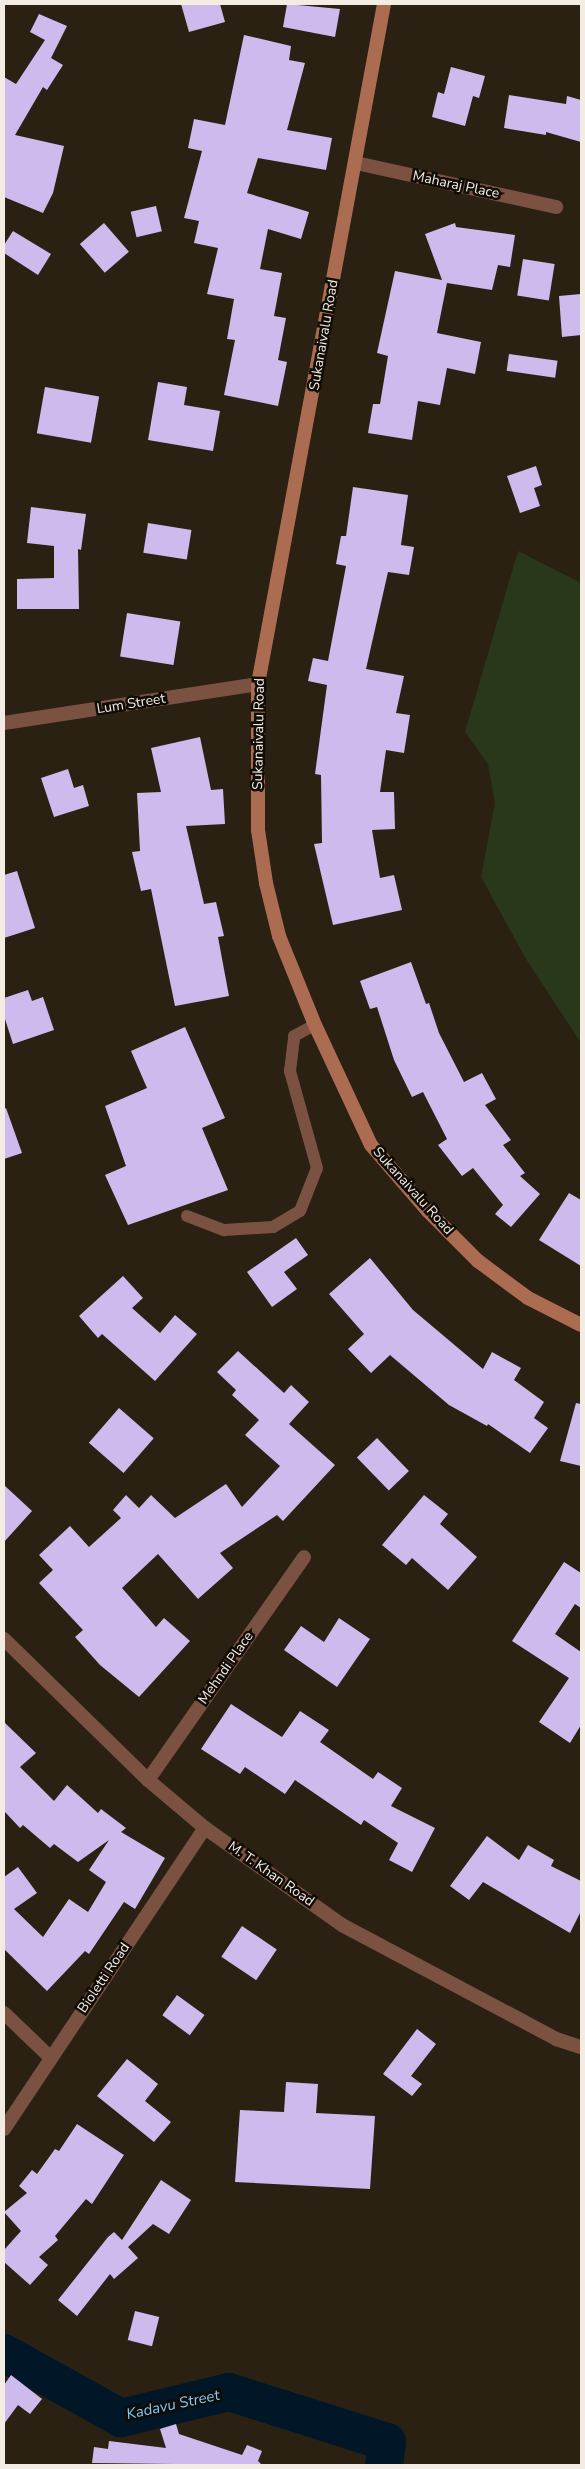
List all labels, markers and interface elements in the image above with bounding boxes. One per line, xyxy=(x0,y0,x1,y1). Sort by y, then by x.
street label: Maharaj Place xyxy=(411,168,501,202)
street label: Sukanaivalu Road xyxy=(306,278,342,392)
street label: Sukanaivalu Road xyxy=(250,678,268,790)
street label: Lum Street xyxy=(96,690,166,718)
street label: Sukanaivalu Road xyxy=(369,1144,457,1238)
street label: Mehndi Place xyxy=(195,1629,257,1707)
street label: M. T. Khan Road xyxy=(225,1838,317,1910)
street label: Bioletti Road xyxy=(74,1940,134,2016)
water label: Kadavu Street xyxy=(125,2386,221,2424)

